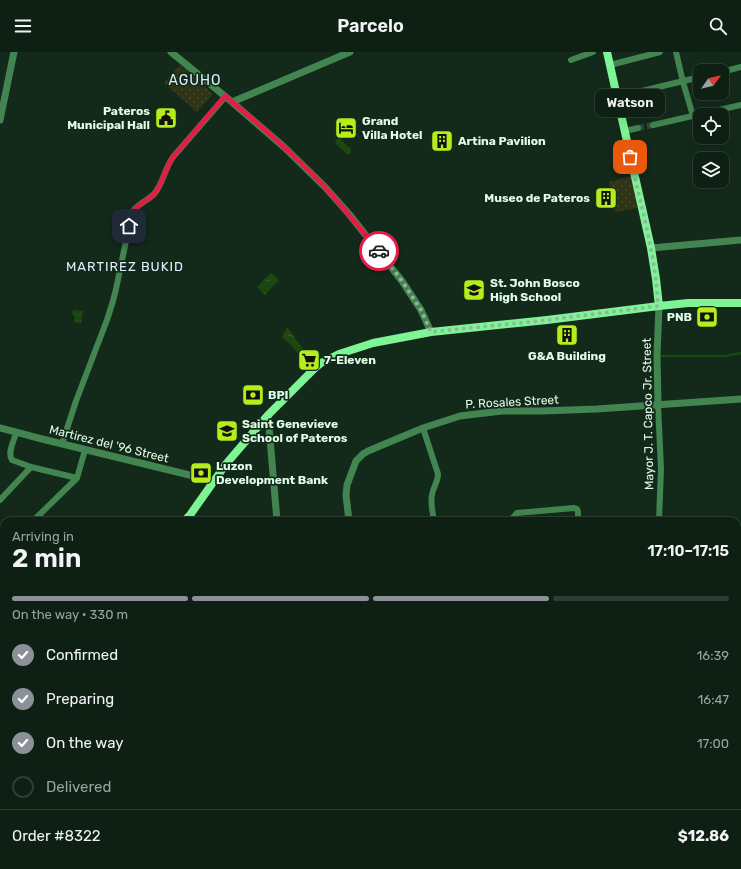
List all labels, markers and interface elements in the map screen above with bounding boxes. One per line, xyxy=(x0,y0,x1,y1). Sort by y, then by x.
icon: menu xyxy=(12,15,34,37)
text: Parcelo xyxy=(337,15,404,37)
icon: search xyxy=(707,15,729,37)
north arrow xyxy=(693,64,729,100)
map controls xyxy=(693,64,729,188)
district label: AGUHO xyxy=(168,72,222,89)
callout: Watson xyxy=(595,89,665,117)
text: Watson xyxy=(607,95,653,110)
place label: Pateros Municipal Hall xyxy=(67,104,150,132)
public building icon: Pateros Municipal Hall xyxy=(153,105,179,131)
button: locate xyxy=(693,108,729,144)
place label: Grand Villa Hotel xyxy=(362,114,423,142)
hotel icon: Grand Villa Hotel xyxy=(333,115,359,141)
building icon: Artina Pavilion xyxy=(429,128,455,154)
place label: Artina Pavilion xyxy=(458,134,546,148)
pin xyxy=(613,140,647,174)
icon: bag xyxy=(619,146,641,168)
button: layers xyxy=(693,152,729,188)
building icon: Museo de Pateros xyxy=(593,185,619,211)
place label: Museo de Pateros xyxy=(484,191,590,205)
pin xyxy=(112,209,146,243)
icon: home xyxy=(118,215,140,237)
courier xyxy=(359,231,399,271)
icon: car xyxy=(368,240,390,262)
district label: MARTIREZ BUKID xyxy=(66,259,184,274)
place label: St. John Bosco High School xyxy=(490,276,580,304)
school or university icon: St. John Bosco High School xyxy=(461,277,487,303)
bank icon: PNB xyxy=(694,304,720,330)
place label: PNB xyxy=(667,310,692,324)
building icon: G&A Building xyxy=(554,322,580,348)
street label: Mayor J. T. Capco Jr. Street xyxy=(640,338,656,490)
supermarket icon: 7-Eleven xyxy=(296,347,322,373)
place label: G&A Building xyxy=(528,349,606,363)
place label: 7-Eleven xyxy=(324,353,376,367)
bank icon: BPI xyxy=(240,382,266,408)
place label: BPI xyxy=(268,388,289,402)
street label: P. Rosales Street xyxy=(465,393,559,411)
place label: Saint Genevieve School of Pateros xyxy=(242,417,348,445)
school or university icon: Saint Genevieve School of Pateros xyxy=(214,418,240,444)
street label: Martirez del '96 Street xyxy=(48,422,171,466)
place label: Luzon Development Bank xyxy=(216,459,328,487)
bank icon: Luzon Development Bank xyxy=(188,460,214,486)
text: Arriving in xyxy=(12,529,74,544)
text: 17:10–17:15 xyxy=(647,542,729,560)
text: 2 min xyxy=(12,543,81,574)
text: On the way · 330 m xyxy=(12,607,128,622)
icon: check xyxy=(12,644,34,666)
text: Confirmed xyxy=(46,646,118,664)
text: 16:39 xyxy=(697,648,729,663)
icon: check xyxy=(12,688,34,710)
text: Preparing xyxy=(46,690,114,708)
text: 16:47 xyxy=(698,692,729,707)
icon: check xyxy=(12,732,34,754)
text: On the way xyxy=(46,734,124,752)
text: 17:00 xyxy=(697,736,729,751)
text: Delivered xyxy=(46,778,111,796)
text: Order #8322 xyxy=(12,827,101,845)
text: $12.86 xyxy=(678,827,729,845)

